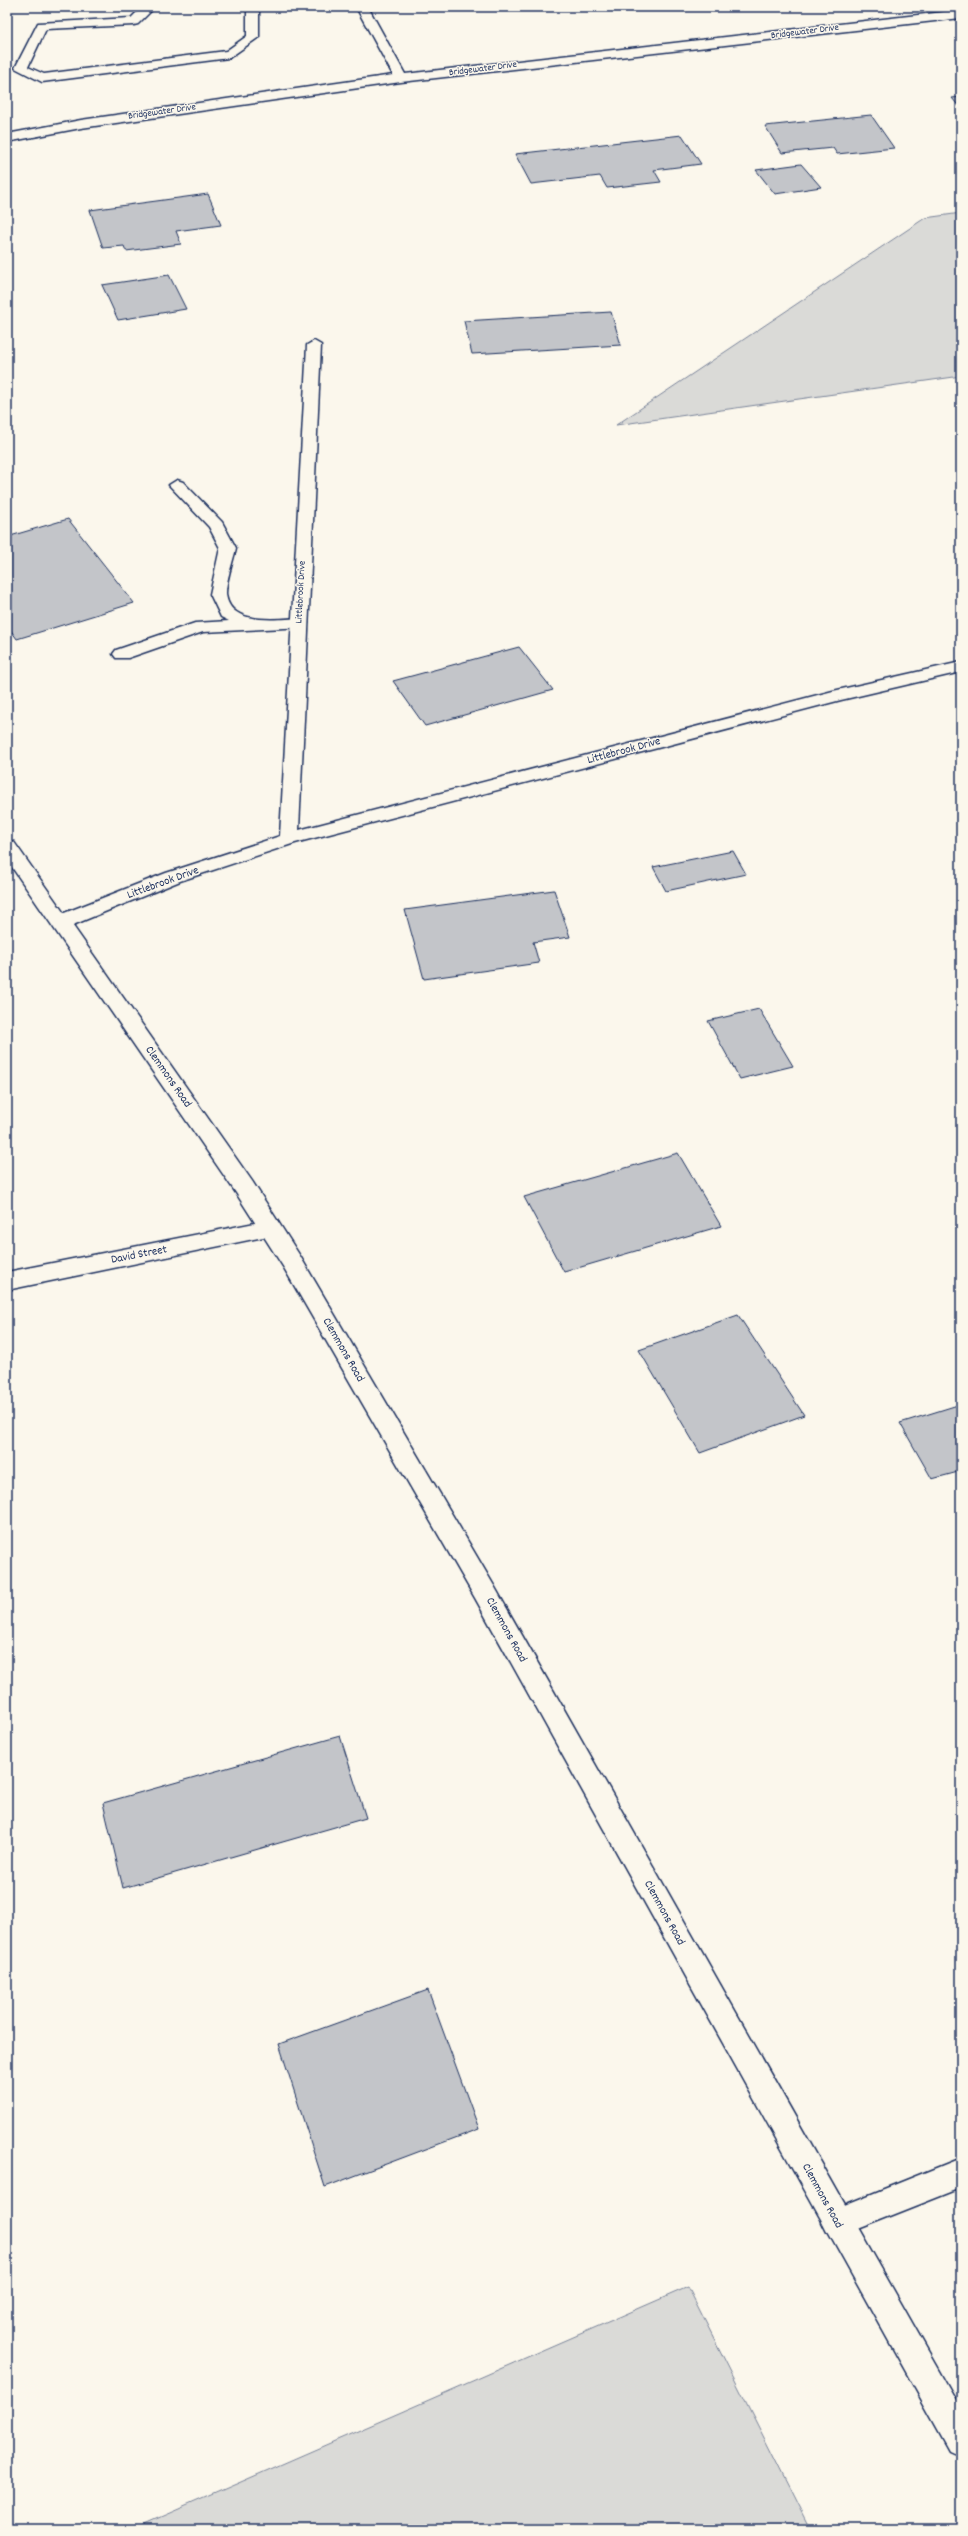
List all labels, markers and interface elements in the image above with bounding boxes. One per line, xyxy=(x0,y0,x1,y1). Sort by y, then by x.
street label: Bridgewater Drive xyxy=(770,21,840,43)
street label: Bridgewater Drive xyxy=(448,58,518,80)
street label: Bridgewater Drive xyxy=(127,100,197,124)
street label: Littlebrook Drive xyxy=(292,560,310,624)
street label: Littlebrook Drive xyxy=(585,733,663,769)
street label: Littlebrook Drive xyxy=(125,862,201,904)
street label: Clemmons Road xyxy=(140,1043,196,1111)
street label: David Street xyxy=(110,1241,169,1269)
street label: Clemmons Road xyxy=(318,1315,368,1385)
street label: Clemmons Road xyxy=(481,1595,531,1665)
street label: Clemmons Road xyxy=(639,1878,689,1948)
street label: Clemmons Road xyxy=(797,2161,847,2231)

